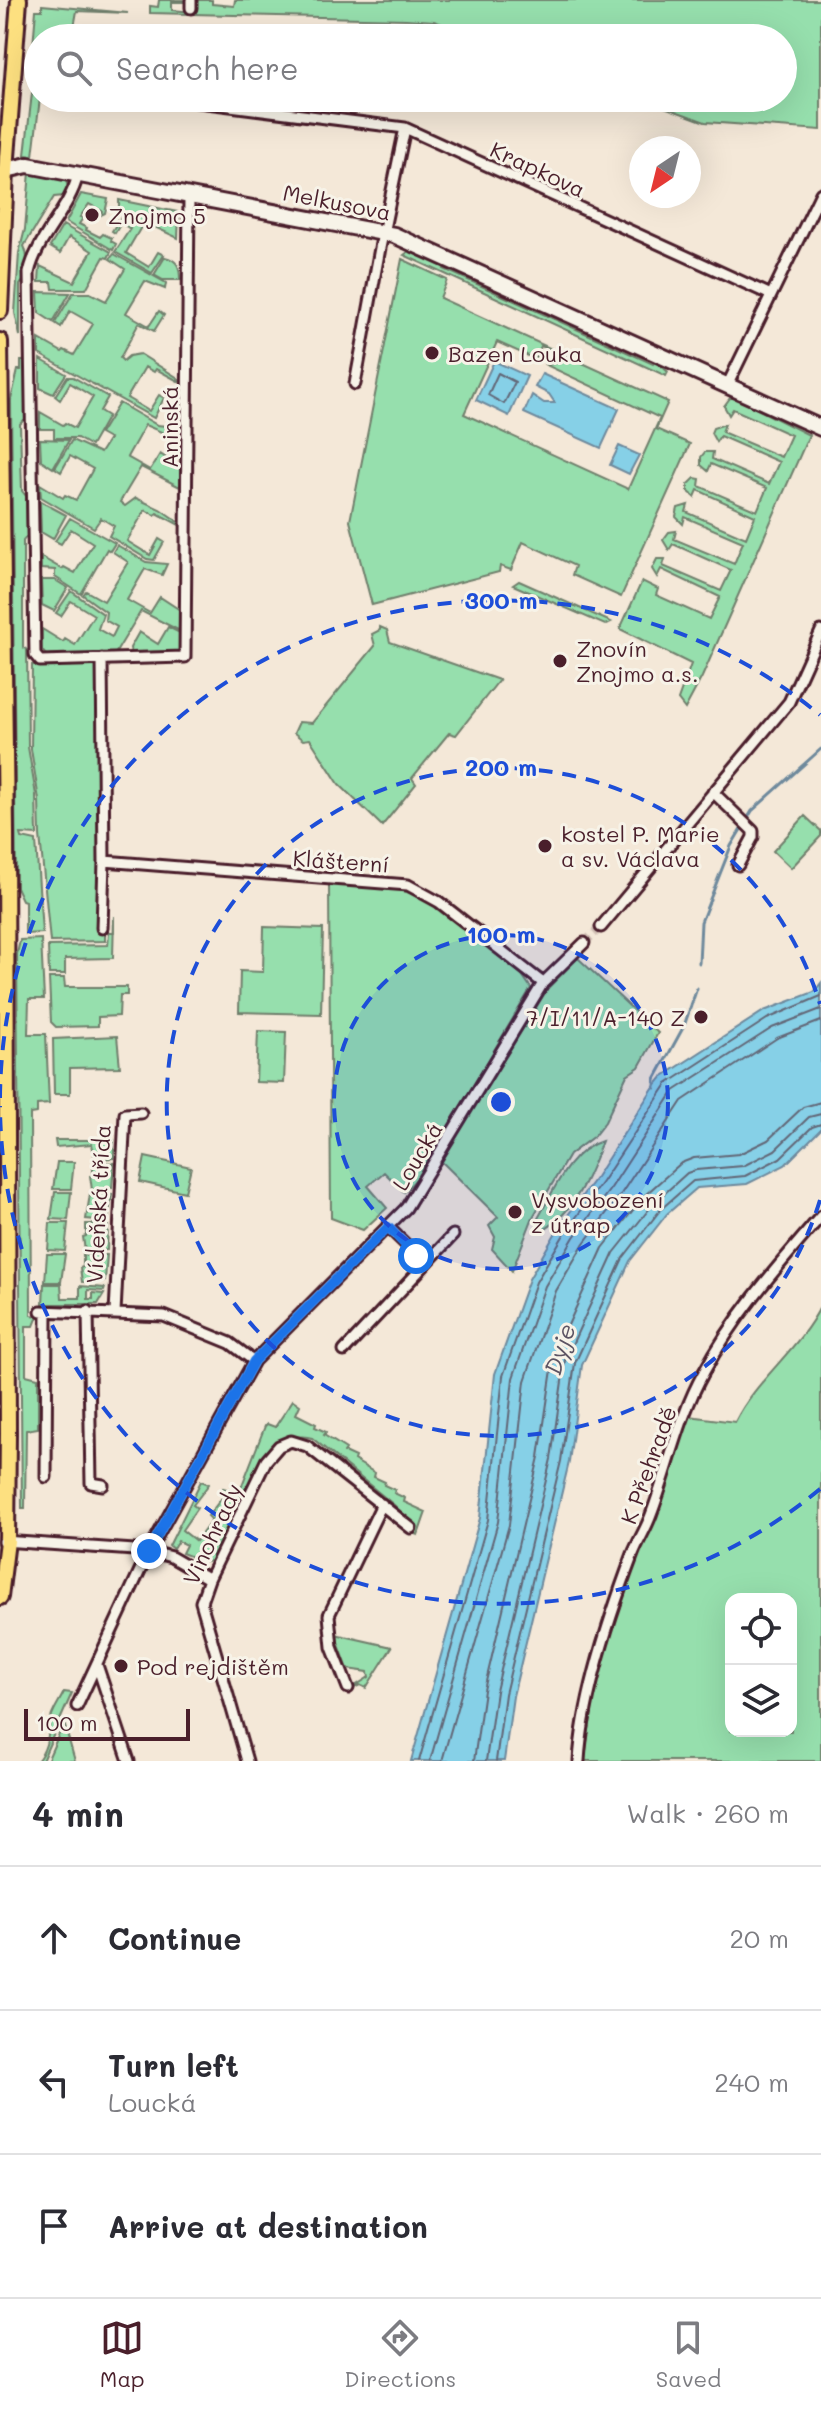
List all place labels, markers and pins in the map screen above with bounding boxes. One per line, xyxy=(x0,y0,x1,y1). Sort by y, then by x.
place label: Znojmo 5 xyxy=(108,201,206,230)
marker: Znojmo 5 xyxy=(83,206,101,224)
place label: Bazen Louka xyxy=(448,339,583,368)
marker: Bazen Louka xyxy=(423,344,441,362)
place label: Znovín Znojmo a.s. xyxy=(576,634,698,688)
marker: Znovín Znojmo a.s. xyxy=(551,652,569,670)
place label: kostel P. Marie a sv. Václava xyxy=(561,819,720,873)
marker: kostel P. Marie a sv. Václava xyxy=(536,837,554,855)
place label: 7/I/11/A-140 Z xyxy=(526,1003,685,1032)
marker: 7/I/11/A-140 Z xyxy=(692,1008,710,1026)
centre of rings xyxy=(487,1088,515,1116)
place label: Vysvobození z útrap xyxy=(531,1185,664,1239)
marker: Vysvobození z útrap xyxy=(506,1203,524,1221)
place label: Pod rejdištěm xyxy=(137,1652,289,1681)
marker: Pod rejdištěm xyxy=(112,1657,130,1675)

